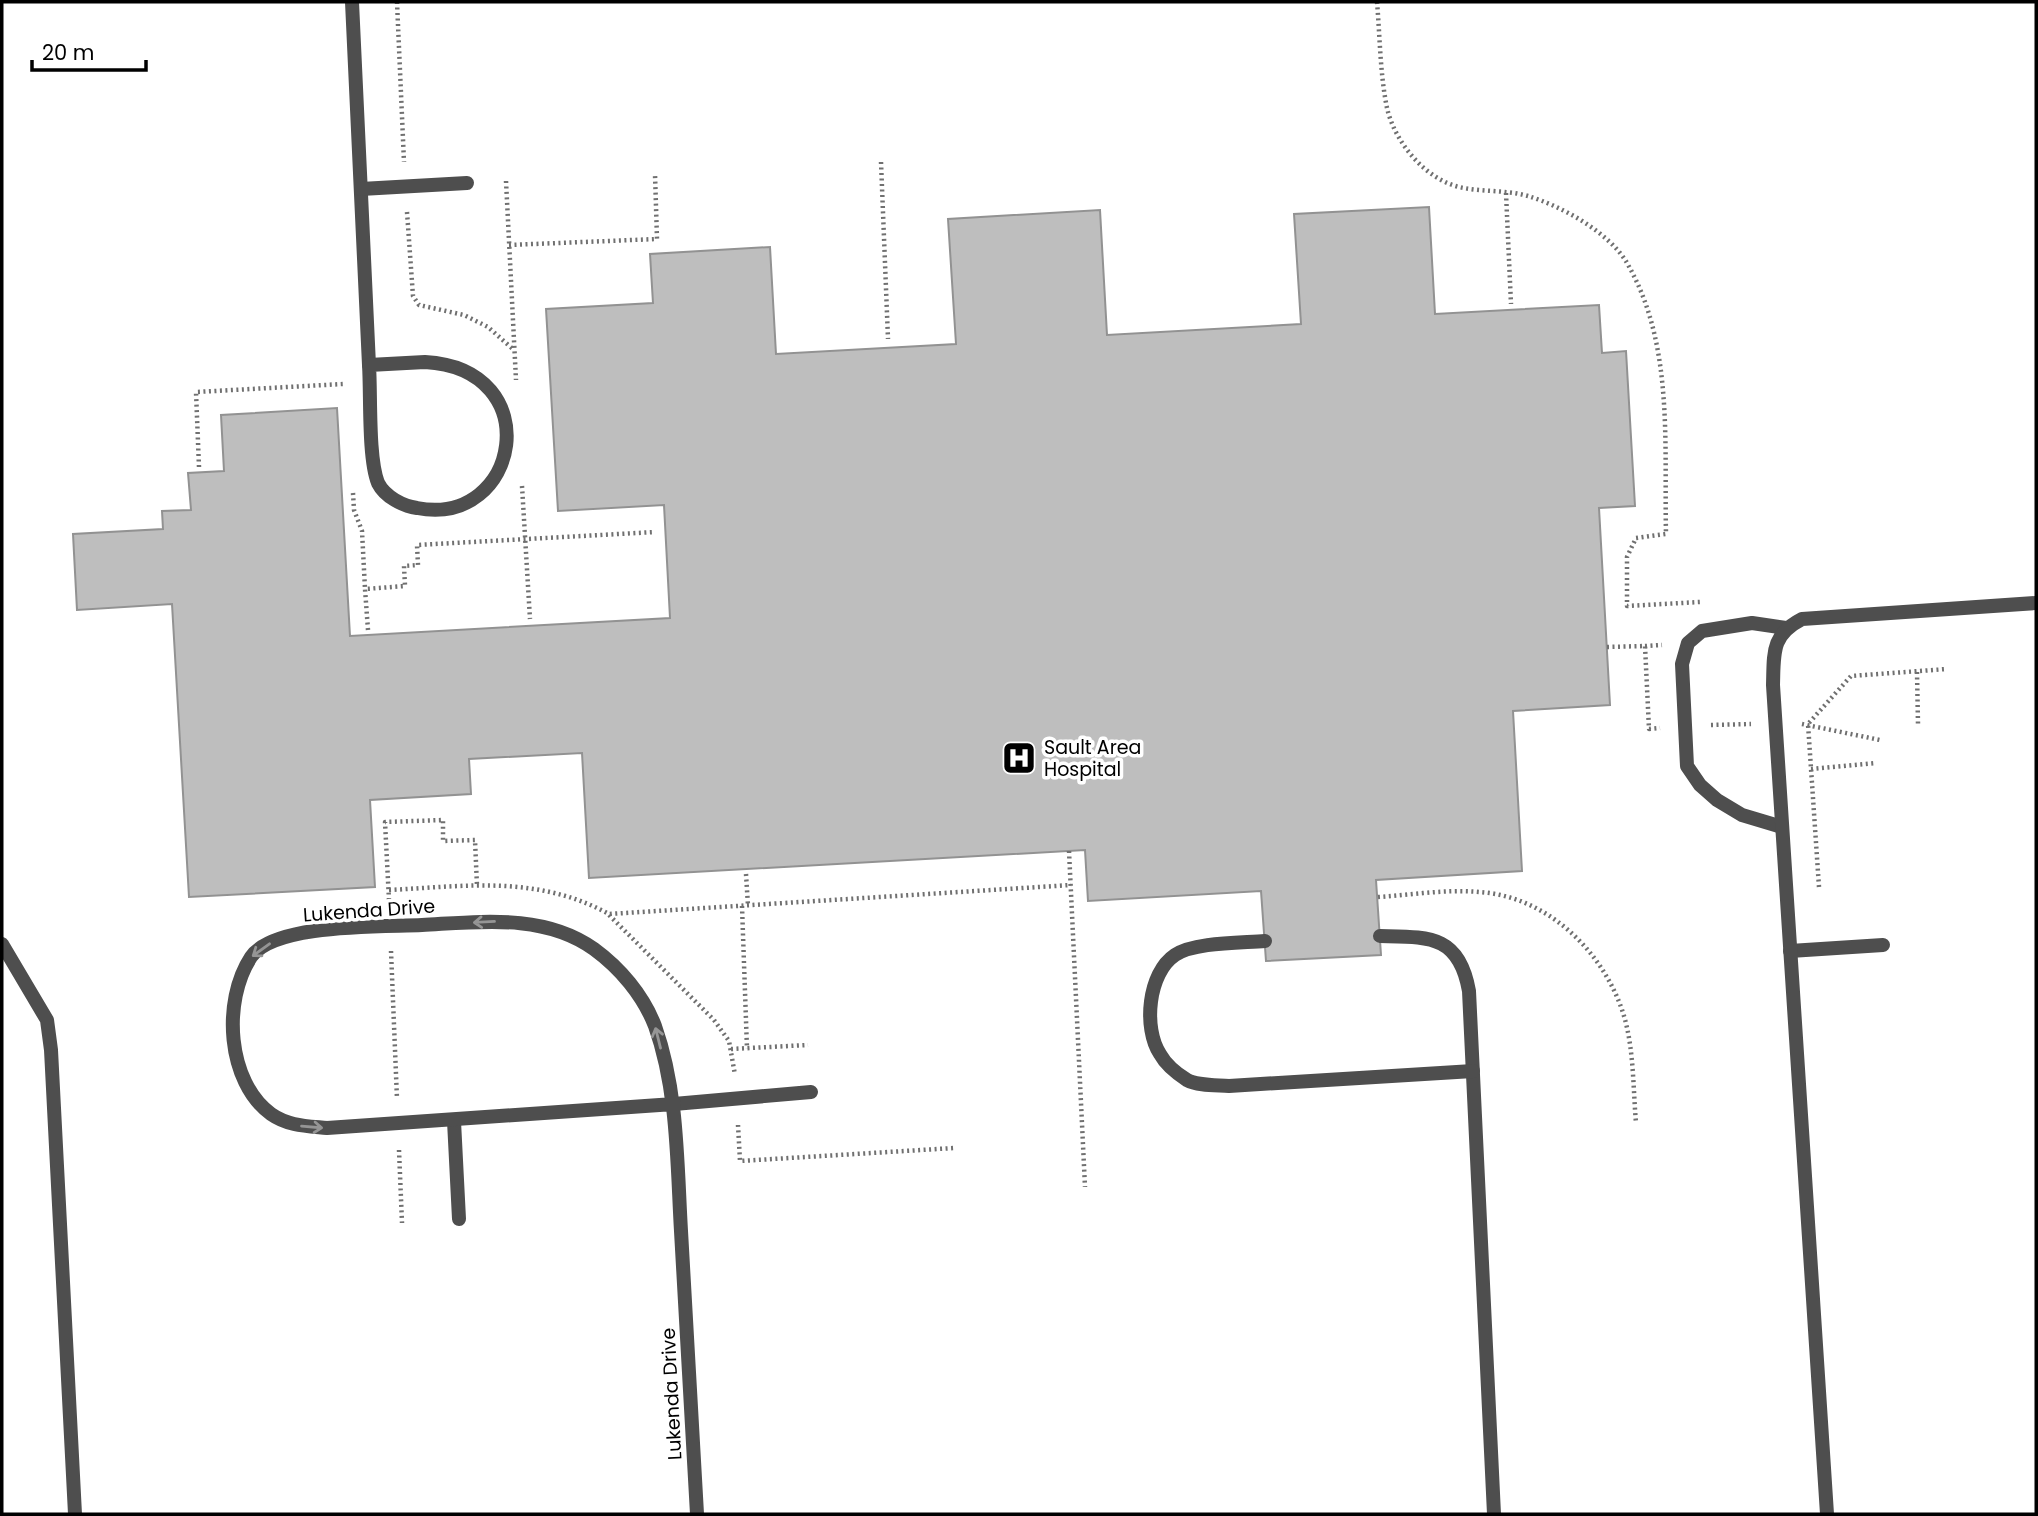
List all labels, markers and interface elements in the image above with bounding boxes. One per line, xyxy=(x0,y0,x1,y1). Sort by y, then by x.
scale bar xyxy=(32,28,145,72)
text: 20 m xyxy=(42,38,95,67)
place label: Sault Area Hospital xyxy=(1044,734,1141,783)
hospital icon: Sault Area Hospital xyxy=(1000,739,1038,777)
street label: Lukenda Drive xyxy=(302,892,436,929)
one-way arrow xyxy=(473,916,496,929)
one-way arrow xyxy=(252,942,271,957)
one-way arrow xyxy=(650,1027,664,1050)
one-way arrow xyxy=(300,1121,323,1134)
street label: Lukenda Drive xyxy=(655,1327,688,1461)

